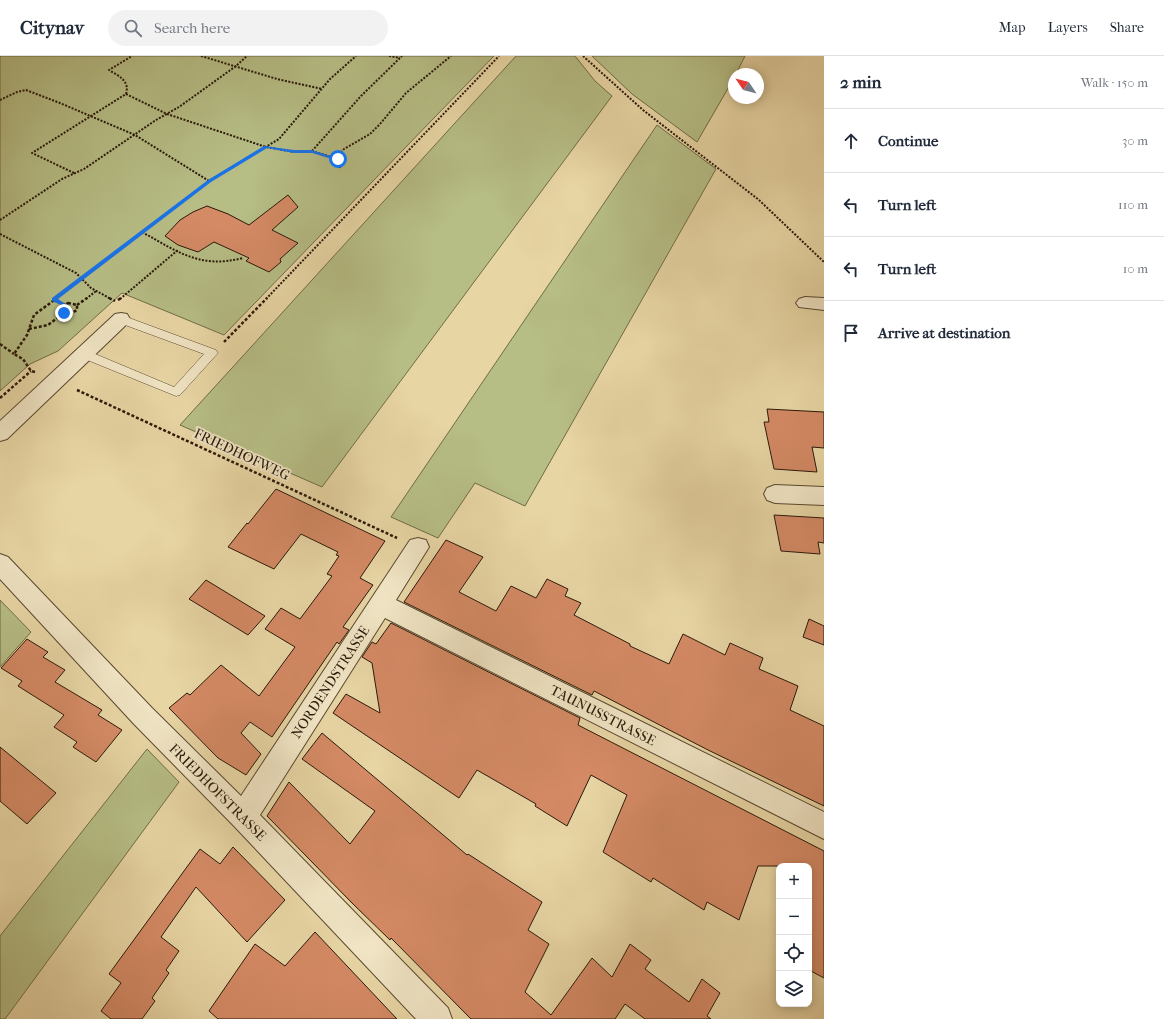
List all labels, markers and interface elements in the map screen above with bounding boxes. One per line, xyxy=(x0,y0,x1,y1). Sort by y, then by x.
search box xyxy=(108,10,388,46)
text: Citynav xyxy=(20,17,84,39)
icon: search xyxy=(122,17,144,39)
text: Search here xyxy=(154,19,230,37)
text: Map xyxy=(999,19,1026,36)
text: Layers xyxy=(1048,19,1088,36)
text: Share xyxy=(1110,19,1144,36)
north arrow xyxy=(728,68,764,104)
text: 2 min xyxy=(840,72,881,92)
text: Walk · 150 m xyxy=(1081,75,1148,90)
icon: ahead xyxy=(840,130,862,152)
text: Continue xyxy=(878,132,938,150)
text: 30 m xyxy=(1122,133,1148,148)
route start xyxy=(329,150,347,168)
icon: left xyxy=(840,194,862,216)
text: Turn left xyxy=(878,196,936,214)
text: 110 m xyxy=(1118,197,1148,212)
icon: left xyxy=(840,258,862,280)
text: Turn left xyxy=(878,260,936,278)
text: 10 m xyxy=(1123,261,1148,276)
route end xyxy=(55,304,73,322)
icon: arrive xyxy=(840,322,862,344)
text: Arrive at destination xyxy=(878,324,1010,342)
street label: FRIEDHOFWEG xyxy=(191,425,292,484)
street label: NORDENDSTRASSE xyxy=(288,622,373,742)
street label: TAUNUSSTRASSE xyxy=(547,681,659,750)
street label: FRIEDHOFSTRASSE xyxy=(166,740,270,845)
map controls xyxy=(776,863,812,1007)
button: + xyxy=(776,863,812,899)
button: − xyxy=(776,899,812,935)
button: locate xyxy=(776,935,812,971)
button: layers xyxy=(776,971,812,1007)

